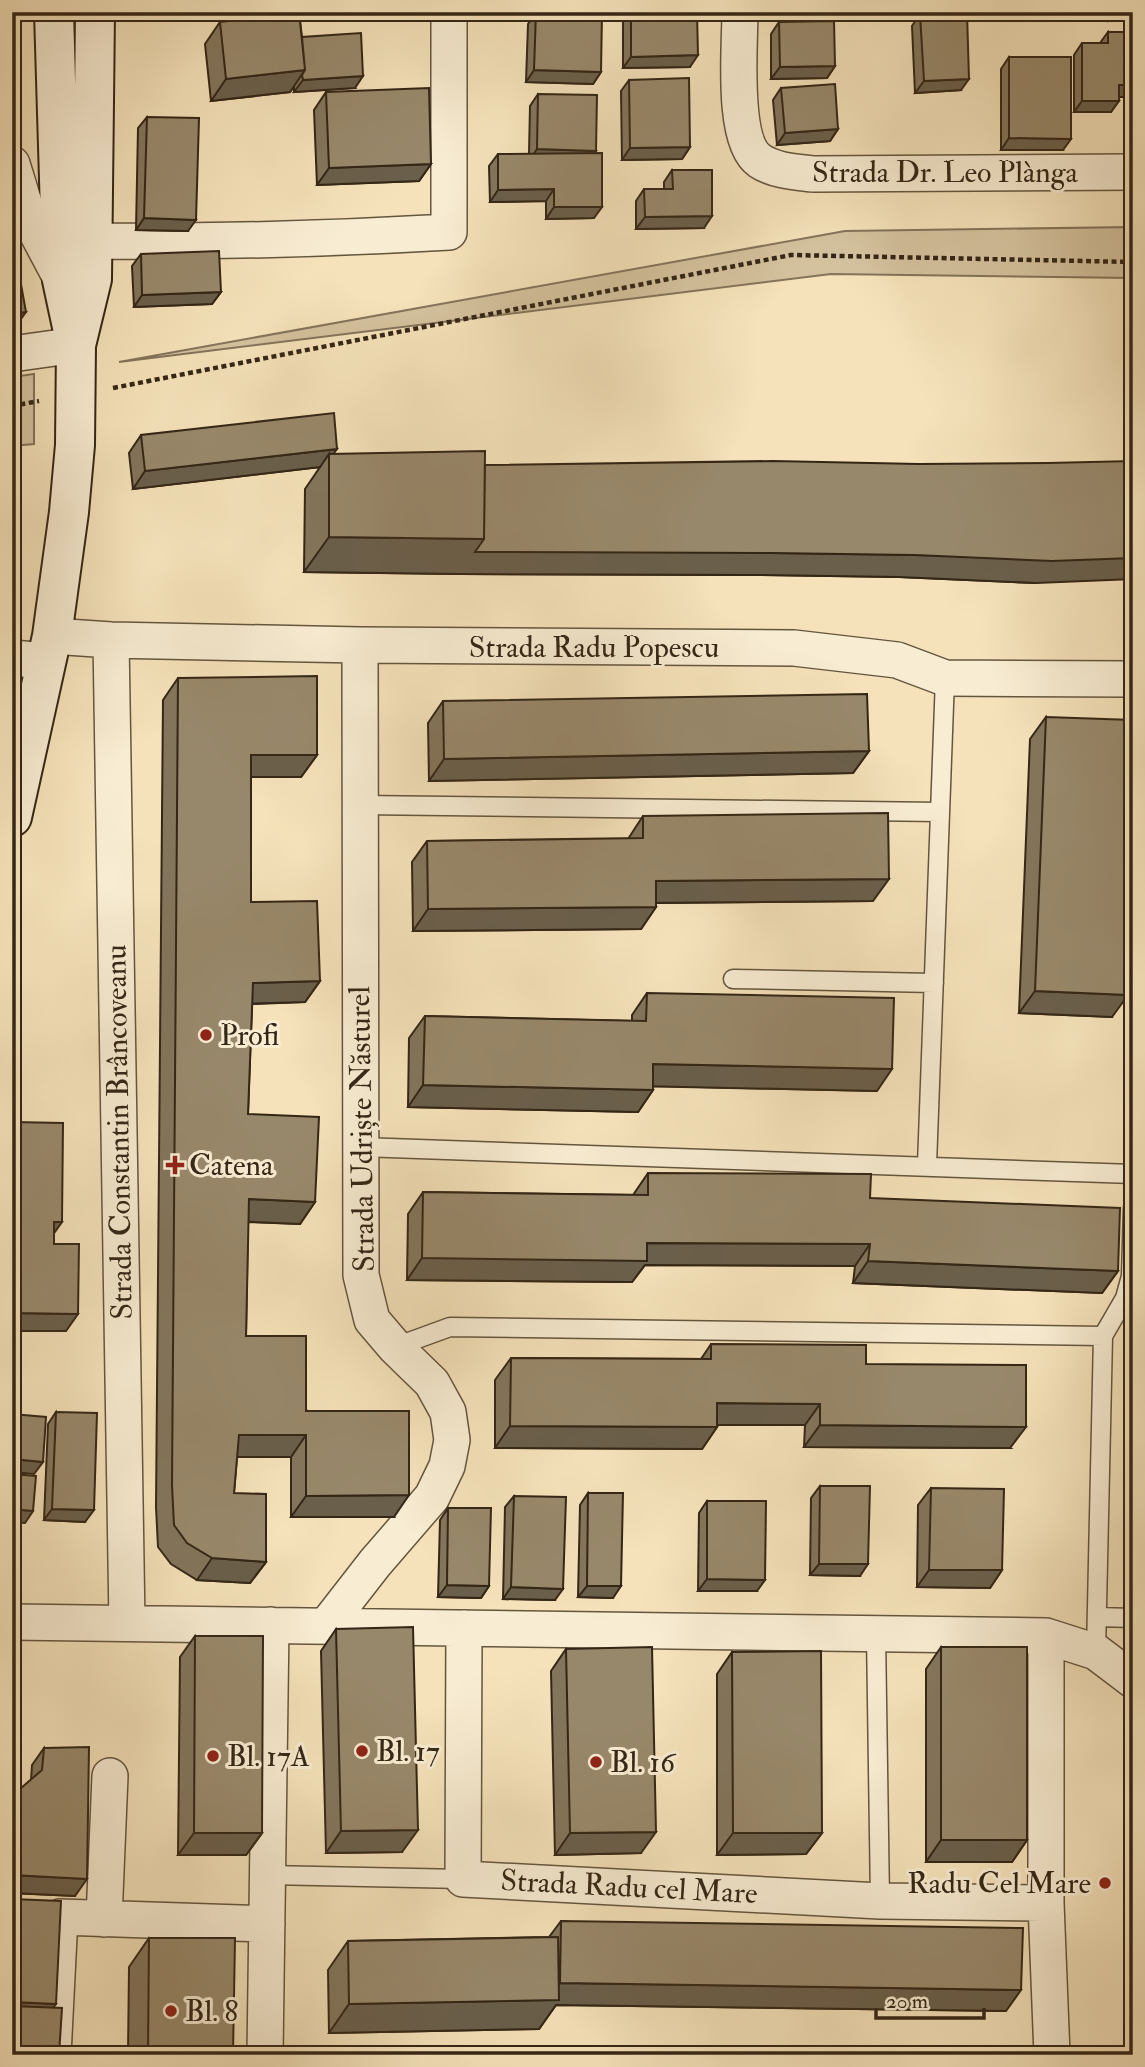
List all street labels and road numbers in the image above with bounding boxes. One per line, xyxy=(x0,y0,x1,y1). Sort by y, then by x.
street label: Strada Dr. Leo Plànga xyxy=(812,154,1079,191)
street label: Strada Radu Popescu xyxy=(469,629,719,666)
street label: Strada Constantin Brâncoveanu xyxy=(97,944,141,1320)
street label: Strada Udriște Năsturel xyxy=(341,985,383,1272)
street label: Strada Radu cel Mare xyxy=(500,1862,758,1912)

